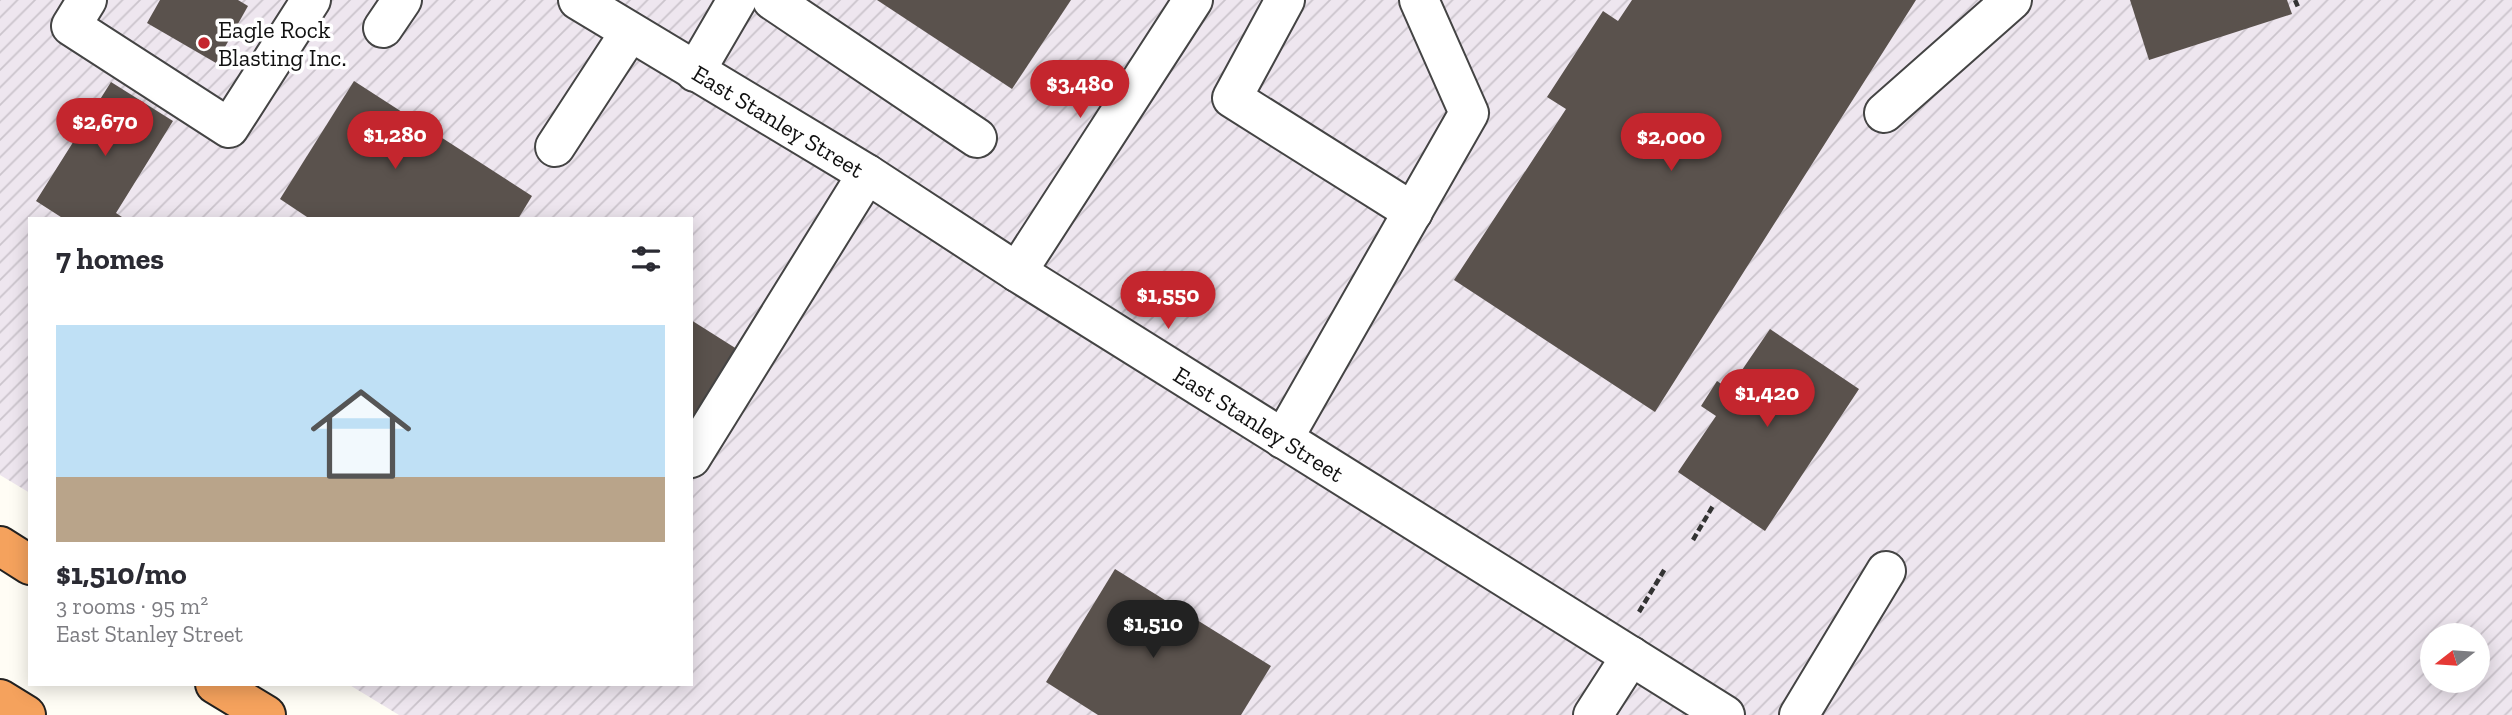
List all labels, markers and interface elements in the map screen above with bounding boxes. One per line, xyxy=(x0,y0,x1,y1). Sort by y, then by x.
place label: Eagle Rock Blasting Inc. xyxy=(218,15,346,72)
marker: Eagle Rock Blasting Inc. xyxy=(196,35,212,51)
street label: East Stanley Street xyxy=(687,58,870,184)
pin: $3,480 xyxy=(1023,60,1137,120)
text: $3,480 xyxy=(1046,69,1114,97)
pin: $2,670 xyxy=(48,99,162,158)
text: $2,670 xyxy=(72,107,138,135)
pin: $1,280 xyxy=(338,111,452,171)
pin: $2,000 xyxy=(1614,114,1728,173)
text: $1,280 xyxy=(363,120,427,148)
text: $2,000 xyxy=(1637,122,1705,150)
icon: filters xyxy=(627,240,665,278)
text: 7 homes xyxy=(56,241,164,277)
pin: $1,550 xyxy=(1111,272,1225,331)
text: $1,550 xyxy=(1137,280,1199,308)
street label: East Stanley Street xyxy=(1169,359,1350,488)
pin: $1,420 xyxy=(1710,370,1824,429)
icon: home xyxy=(298,371,424,497)
text: $1,420 xyxy=(1735,378,1799,406)
text: $1,510/mo xyxy=(56,556,187,592)
text: 3 rooms · 95 m² xyxy=(56,592,208,620)
pin: $1,510 xyxy=(1096,600,1210,660)
text: $1,510 xyxy=(1123,609,1183,637)
text: East Stanley Street xyxy=(56,620,243,648)
north arrow xyxy=(2420,623,2490,693)
map controls xyxy=(2420,623,2490,693)

